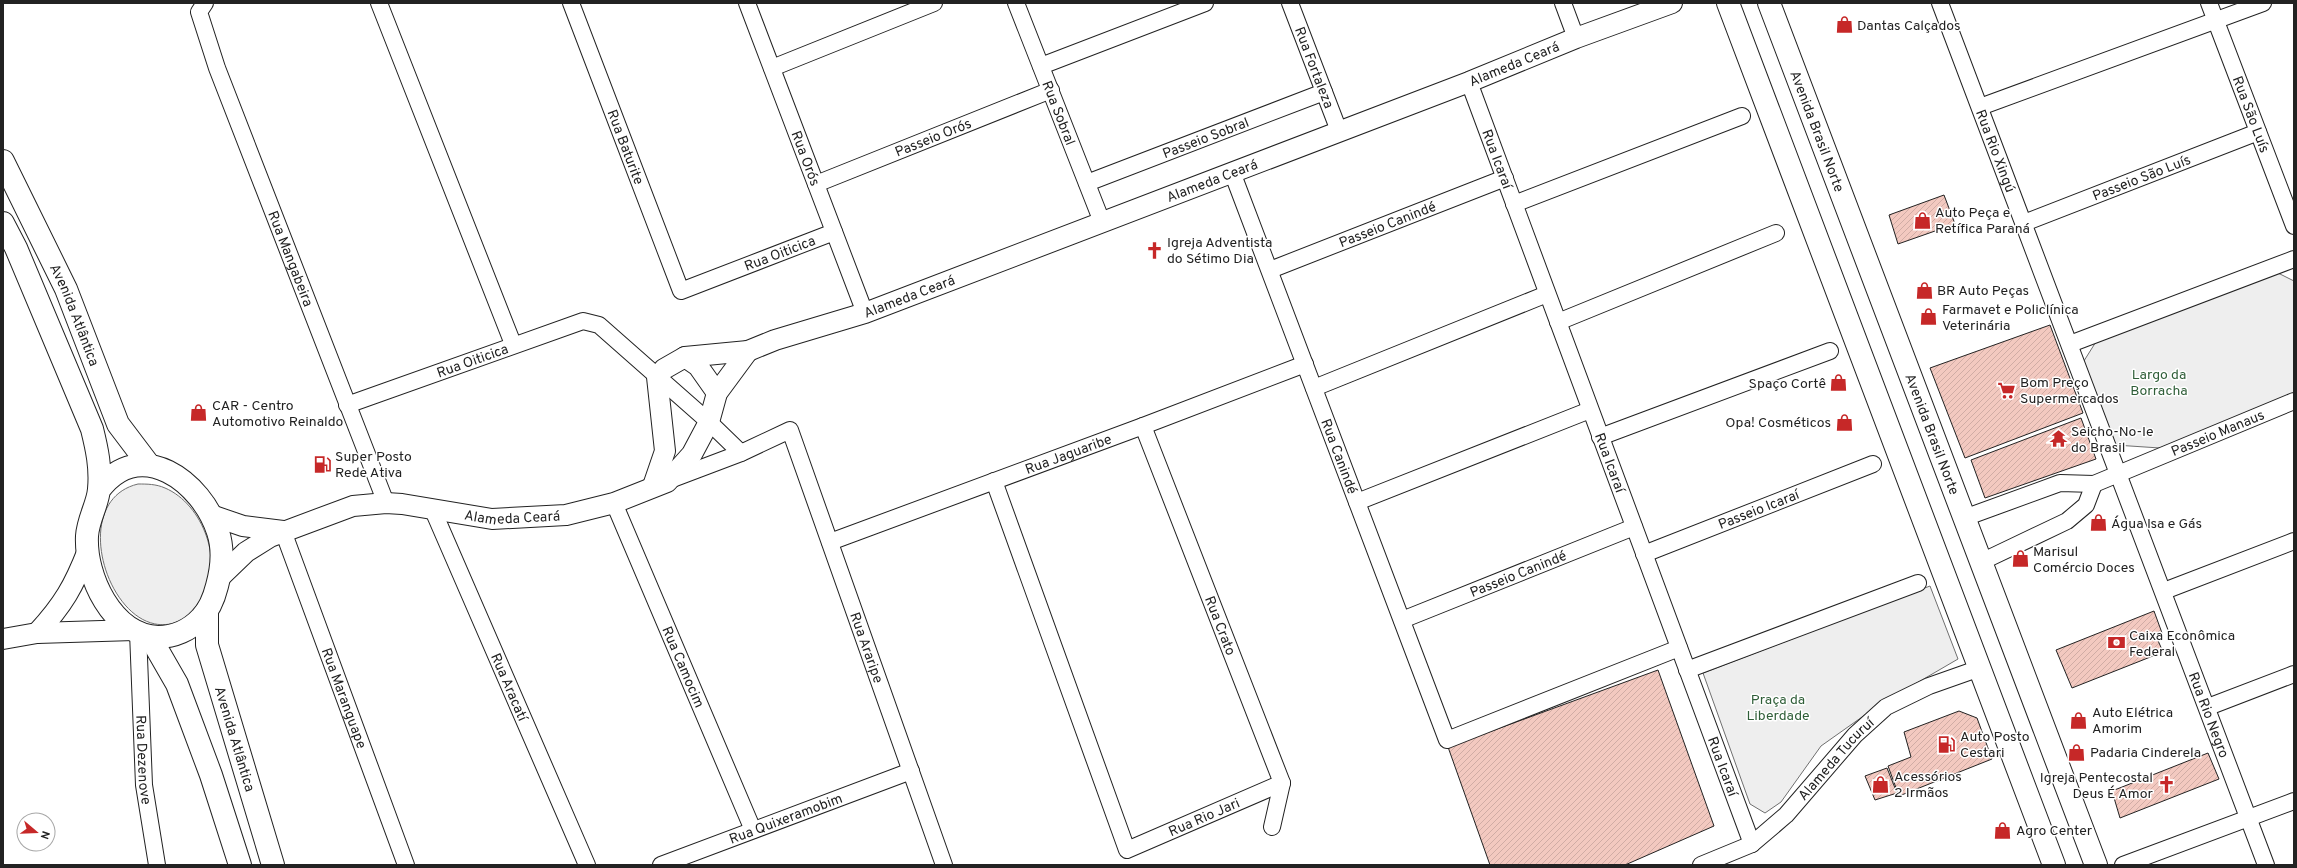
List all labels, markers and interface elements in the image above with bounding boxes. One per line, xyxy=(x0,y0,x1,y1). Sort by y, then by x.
shop icon: Dantas Calçados xyxy=(1834,15,1854,35)
place label: Dantas Calçados xyxy=(1857,18,1961,35)
street label: Rua Fortaleza xyxy=(1290,25,1337,111)
street label: Alameda Ceará xyxy=(1467,39,1562,91)
street label: Avenida Brasil Norte xyxy=(1785,69,1847,195)
street label: Rua São Luís xyxy=(2228,74,2272,155)
street label: Rua Sobral xyxy=(1037,79,1078,148)
street label: Rua Rio Xingú xyxy=(1971,107,2018,195)
street label: Rua Baturite xyxy=(603,108,647,187)
street label: Passeio Sobral xyxy=(1161,115,1252,163)
street label: Passeio Orós xyxy=(893,116,974,162)
street label: Rua Icaraí xyxy=(1477,127,1515,193)
street label: Rua Orós xyxy=(786,129,823,189)
street label: Passeio São Luís xyxy=(2090,152,2193,205)
street label: Alameda Ceará xyxy=(1164,157,1260,207)
street label: Passeio Canindé xyxy=(1337,199,1439,252)
place label: Auto Peça e Retífica Paraná xyxy=(1935,205,2030,238)
street label: Rua Mangabeira xyxy=(263,209,316,309)
shop icon: Auto Peça e Retífica Paraná xyxy=(1912,210,1932,230)
street label: Rua Oiticica xyxy=(742,233,818,276)
place label: Igreja Adventista do Sétimo Dia xyxy=(1167,235,1272,268)
church icon: Igreja Adventista do Sétimo Dia xyxy=(1144,240,1164,260)
street label: Avenida Atlântica xyxy=(45,262,102,369)
street label: Alameda Ceará xyxy=(862,272,958,323)
shop icon: BR Auto Peças xyxy=(1914,280,1934,300)
place label: BR Auto Peças xyxy=(1937,283,2029,300)
place label: Farmavet e Policlínica Veterinária xyxy=(1942,302,2079,335)
shop icon: Farmavet e Policlínica Veterinária xyxy=(1919,307,1939,327)
street label: Rua Oiticica xyxy=(435,341,511,382)
park label: Largo da Borracha xyxy=(2130,367,2188,400)
street label: Avenida Brasil Norte xyxy=(1900,371,1962,498)
shop icon: Spaço Cortê xyxy=(1829,373,1849,393)
place label: Bom Preço Supermercados xyxy=(2020,375,2119,408)
place label: Spaço Cortê xyxy=(1749,376,1826,393)
supermarket icon: Bom Preço Supermercados xyxy=(1997,380,2017,400)
place label: CAR - Centro Automotivo Reinaldo xyxy=(212,398,344,431)
shop icon: CAR - Centro Automotivo Reinaldo xyxy=(189,403,209,423)
street label: Passeio Manaus xyxy=(2169,407,2267,461)
shop icon: Opa! Cosméticos xyxy=(1834,412,1854,432)
place label: Opa! Cosméticos xyxy=(1725,415,1831,432)
street label: Rua Canindé xyxy=(1316,417,1360,497)
place label: Seicho-No-Ie do Brasil xyxy=(2071,424,2153,457)
temple icon: Seicho-No-Ie do Brasil xyxy=(2048,429,2068,449)
street label: Rua Jaguaribe xyxy=(1023,431,1114,479)
street label: Rua Icaraí xyxy=(1590,431,1628,497)
place label: Super Posto Rede Ativa xyxy=(335,449,412,482)
fuel station icon: Super Posto Rede Ativa xyxy=(312,454,332,474)
street label: Passeio Icaraí xyxy=(1716,486,1803,534)
street label: Alameda Ceará xyxy=(463,508,561,530)
shop icon: Água Isa e Gás xyxy=(2088,513,2108,533)
place label: Água Isa e Gás xyxy=(2111,515,2202,533)
place label: Marisul Comércio Doces xyxy=(2033,544,2135,577)
street label: Passeio Canindé xyxy=(1468,548,1569,602)
shop icon: Marisul Comércio Doces xyxy=(2010,549,2030,569)
street label: Rua Crato xyxy=(1200,594,1239,658)
street label: Rua Araripe xyxy=(845,610,886,686)
street label: Rua Camocim xyxy=(657,624,707,711)
place label: Caixa Econômica Federal xyxy=(2129,628,2235,661)
bank icon: Caixa Econômica Federal xyxy=(2106,633,2126,653)
street label: Rua Maranguape xyxy=(317,646,369,751)
street label: Rua Aracatí xyxy=(486,651,531,725)
street label: Rua Rio Negro xyxy=(2184,670,2232,761)
street label: Avenida Atlântica xyxy=(210,685,258,794)
park label: Praça da Liberdade xyxy=(1746,692,1810,725)
place label: Auto Elétrica Amorim xyxy=(2092,705,2173,738)
shop icon: Auto Elétrica Amorim xyxy=(2069,710,2089,730)
street label: Alameda Tucuruí xyxy=(1795,714,1879,805)
street label: Rua Dezenove xyxy=(131,715,154,806)
place label: Auto Posto Cestari xyxy=(1960,729,2030,762)
fuel station icon: Auto Posto Cestari xyxy=(1937,734,1957,754)
street label: Rua Icaraí xyxy=(1703,735,1741,800)
shop icon: Padaria Cinderela xyxy=(2067,742,2087,762)
place label: Padaria Cinderela xyxy=(2090,745,2201,762)
place label: Acessórios 2 Irmãos xyxy=(1894,769,1962,802)
place label: Igreja Pentecostal Deus É Amor xyxy=(2040,770,2154,803)
shop icon: Acessórios 2 Irmãos xyxy=(1871,774,1891,794)
church icon: Igreja Pentecostal Deus É Amor xyxy=(2156,775,2176,795)
street label: Rua Quixeramobim xyxy=(727,791,845,849)
street label: Rua Rio Jari xyxy=(1166,795,1243,841)
north arrow xyxy=(16,812,56,852)
shop icon: Agro Center xyxy=(1993,820,2013,840)
place label: Agro Center xyxy=(2016,823,2093,840)
text: N xyxy=(37,829,52,841)

